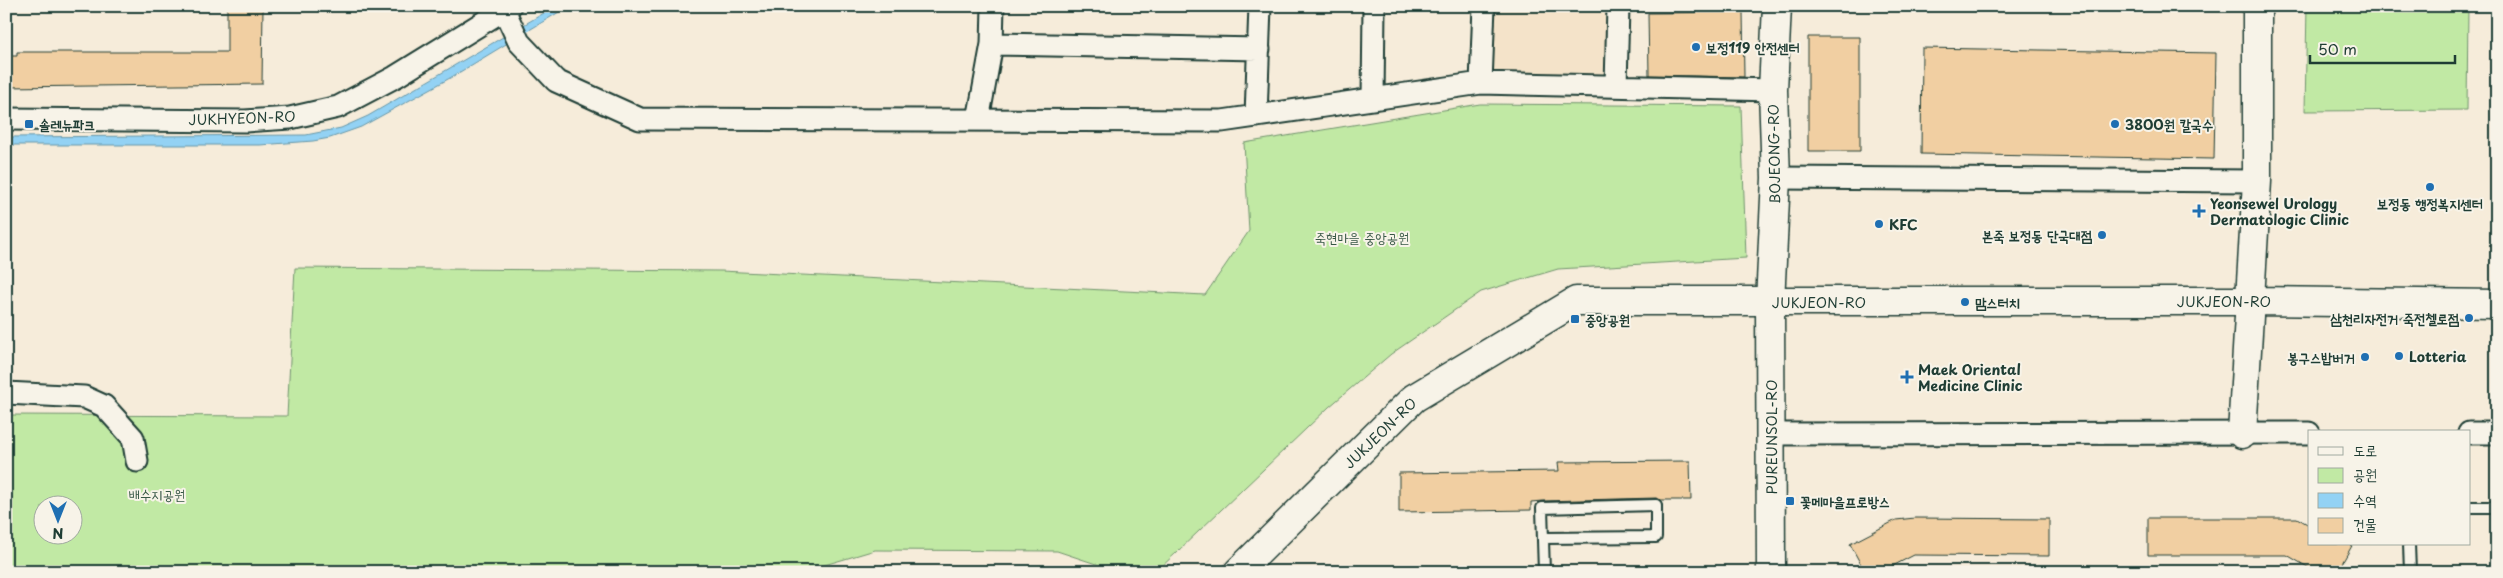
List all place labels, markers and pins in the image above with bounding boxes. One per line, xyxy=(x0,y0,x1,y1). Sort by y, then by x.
place label: 보정119 안전센터 xyxy=(1706,37,1800,58)
marker: 보정119 안전센터 xyxy=(1690,41,1702,53)
place label: 솔레뉴파크 xyxy=(39,114,95,135)
place label: 3800원 칼국수 xyxy=(2125,114,2213,135)
marker: 솔레뉴파크 xyxy=(23,118,35,130)
marker: 3800원 칼국수 xyxy=(2109,118,2121,130)
marker: 보정동 행정복지센터 xyxy=(2424,181,2436,193)
place label: Yeonsewel Urology Dermatologic Clinic xyxy=(2210,193,2349,230)
place label: 보정동 행정복지센터 xyxy=(2377,193,2483,214)
marker: Yeonsewel Urology Dermatologic Clinic xyxy=(2192,204,2206,218)
place label: KFC xyxy=(1889,214,1918,235)
marker: KFC xyxy=(1873,218,1885,230)
place label: 본죽 보정동 단국대점 xyxy=(1982,225,2093,246)
marker: 본죽 보정동 단국대점 xyxy=(2096,229,2108,241)
place label: 맘스터치 xyxy=(1975,292,2020,313)
marker: 맘스터치 xyxy=(1959,296,1971,308)
place label: 삼천리자전거 죽전첼로점 xyxy=(2330,308,2460,329)
place label: 중앙공원 xyxy=(1585,309,1630,330)
marker: 삼천리자전거 죽전첼로점 xyxy=(2463,312,2475,324)
marker: 중앙공원 xyxy=(1569,313,1581,325)
place label: Lotteria xyxy=(2409,346,2467,367)
place label: 봉구스밥버거 xyxy=(2287,347,2355,368)
marker: Lotteria xyxy=(2393,350,2405,362)
marker: 봉구스밥버거 xyxy=(2359,351,2371,363)
place label: Maek Oriental Medicine Clinic xyxy=(1918,359,2023,396)
marker: Maek Oriental Medicine Clinic xyxy=(1900,370,1914,384)
place label: 꽃메마을프로방스 xyxy=(1800,491,1890,512)
marker: 꽃메마을프로방스 xyxy=(1784,495,1796,507)

